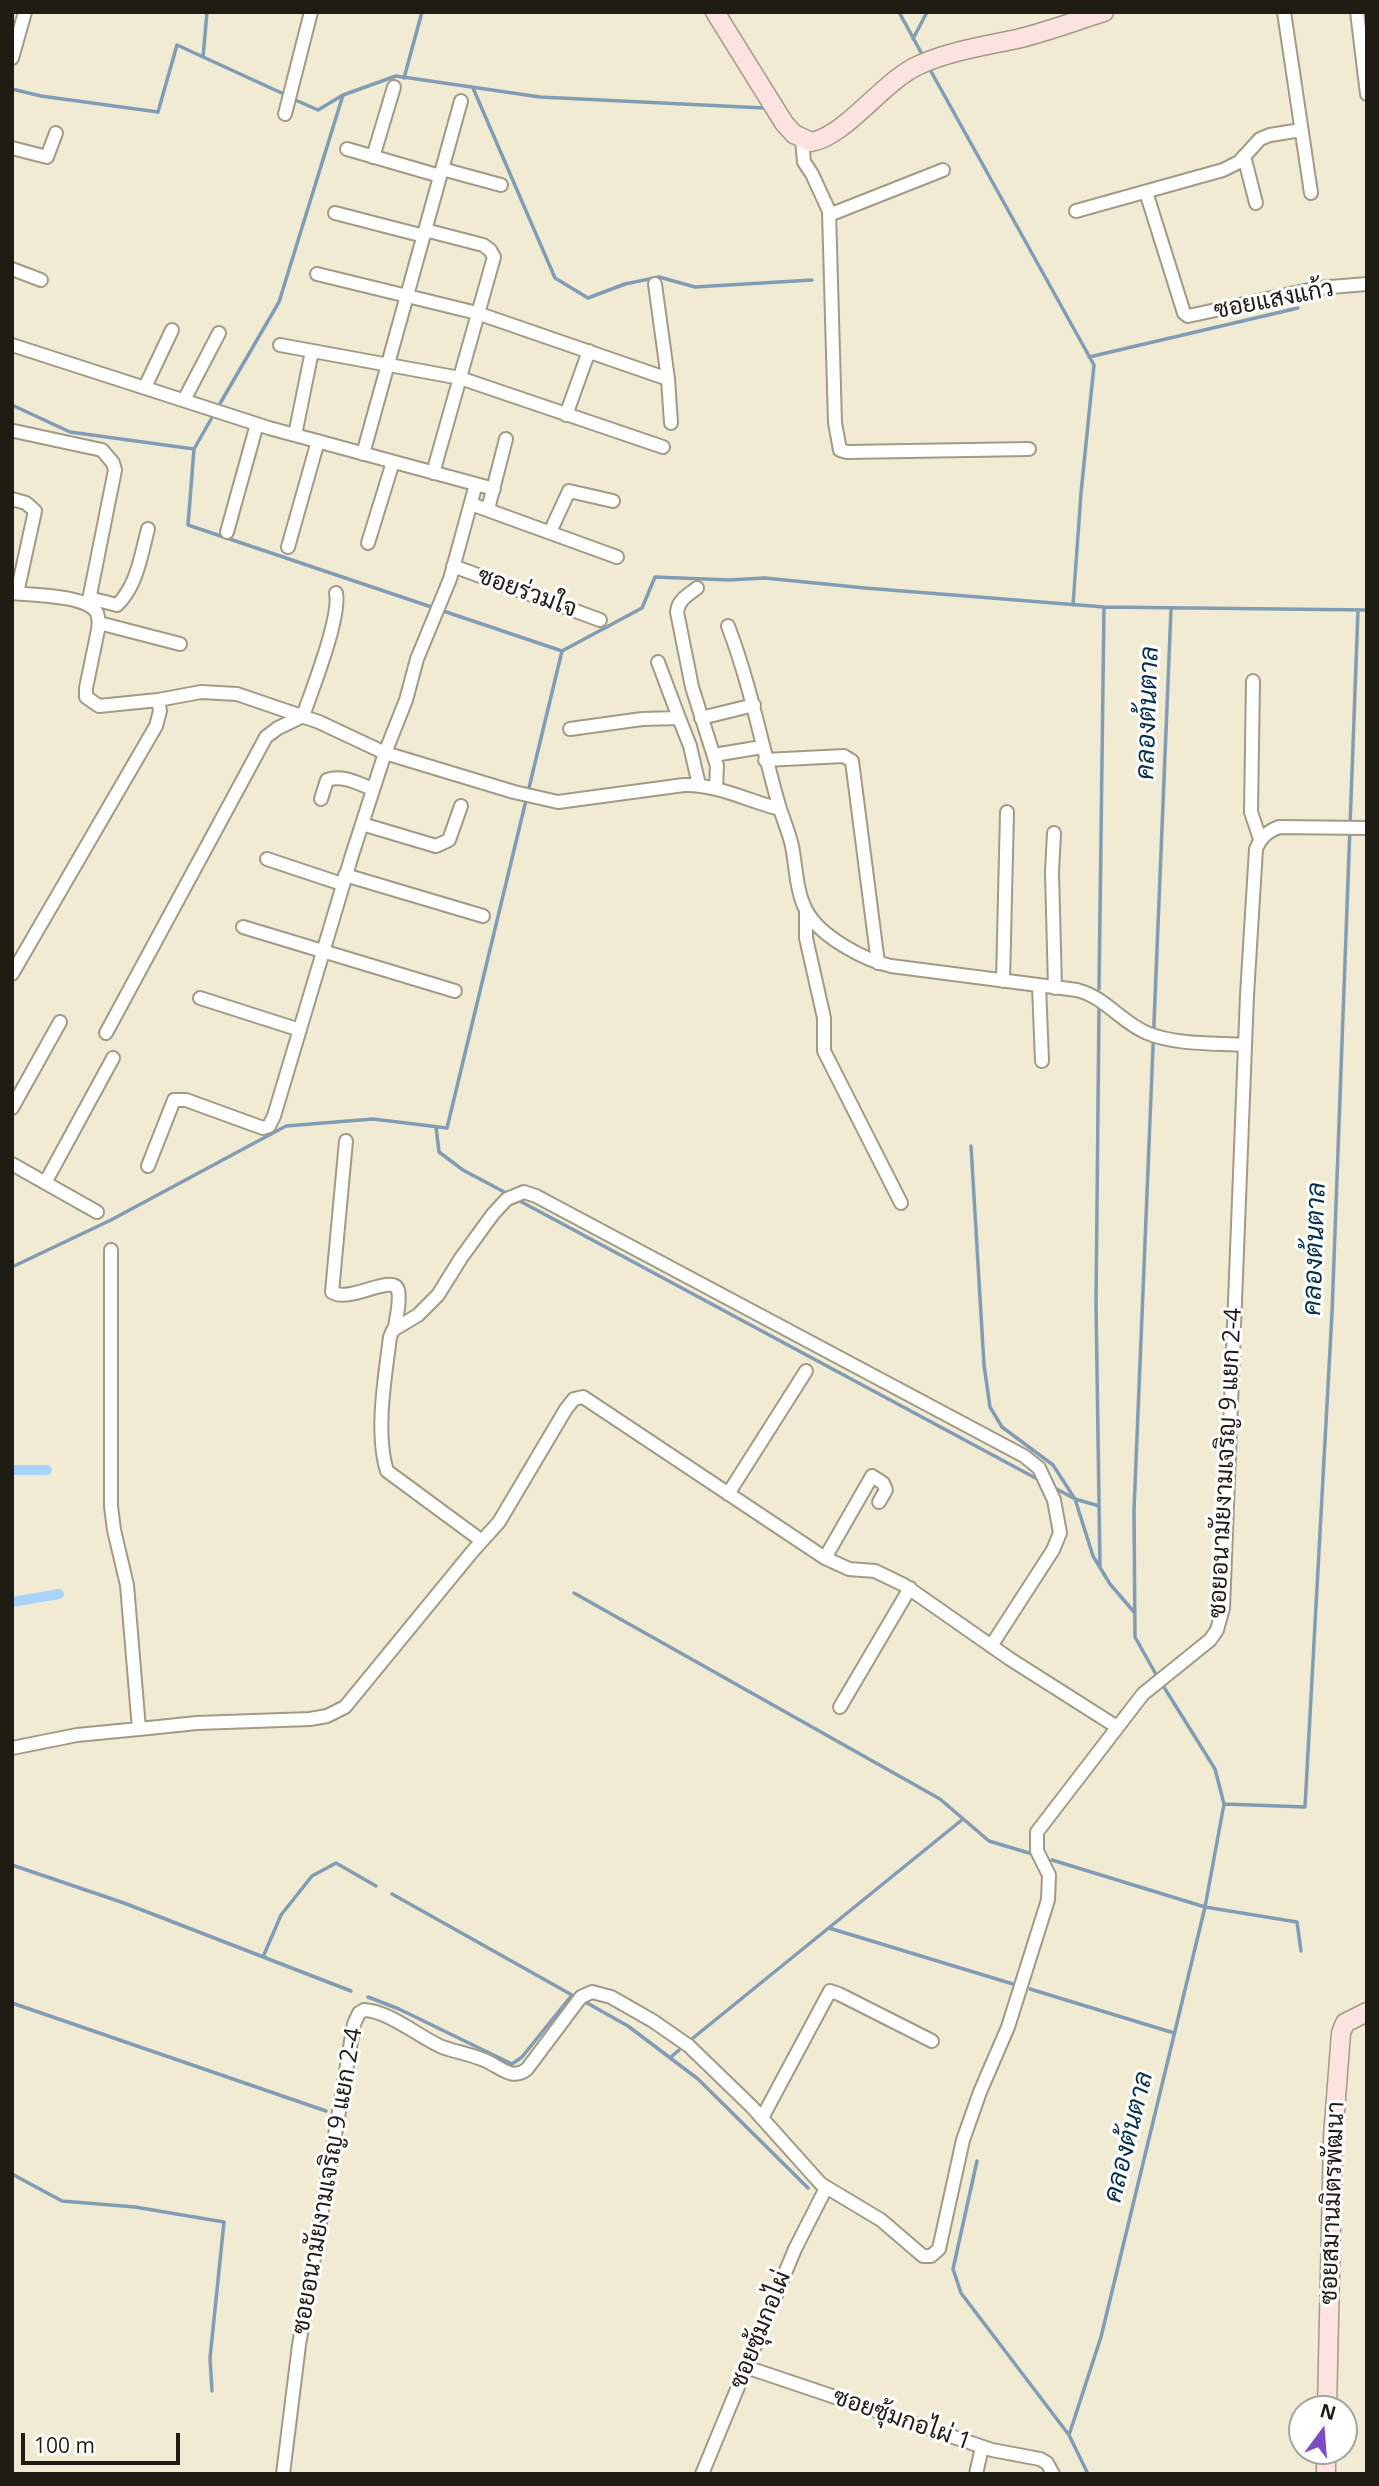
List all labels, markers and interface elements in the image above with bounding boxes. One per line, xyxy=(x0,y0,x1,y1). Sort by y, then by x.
street label: ซอยแสงแก้ว xyxy=(1212,274,1336,326)
street label: ซอยร่วมใจ xyxy=(473,562,581,624)
water label: คลองต้นตาล xyxy=(1130,646,1166,780)
water label: คลองต้นตาล xyxy=(1297,1182,1333,1316)
street label: ซอยอนามัยงามเจริญ 9 แยก 2-4 xyxy=(1203,1307,1249,1619)
street label: ซอยอนามัยงามเจริญ 9 แยก 2-4 xyxy=(287,2026,369,2336)
water label: คลองต้นตาล xyxy=(1098,2068,1160,2206)
street label: ซอยสมานมิตรพัฒนา xyxy=(1315,2101,1351,2305)
street label: ซอยซุ้มกอไผ่ xyxy=(724,2267,798,2393)
street label: ซอยซุ้มกอไผ่ 1 xyxy=(829,2383,975,2457)
north arrow xyxy=(1288,2395,1358,2465)
text: N xyxy=(1317,2397,1339,2426)
scale bar xyxy=(24,2420,184,2464)
text: 100 m xyxy=(34,2431,95,2459)

